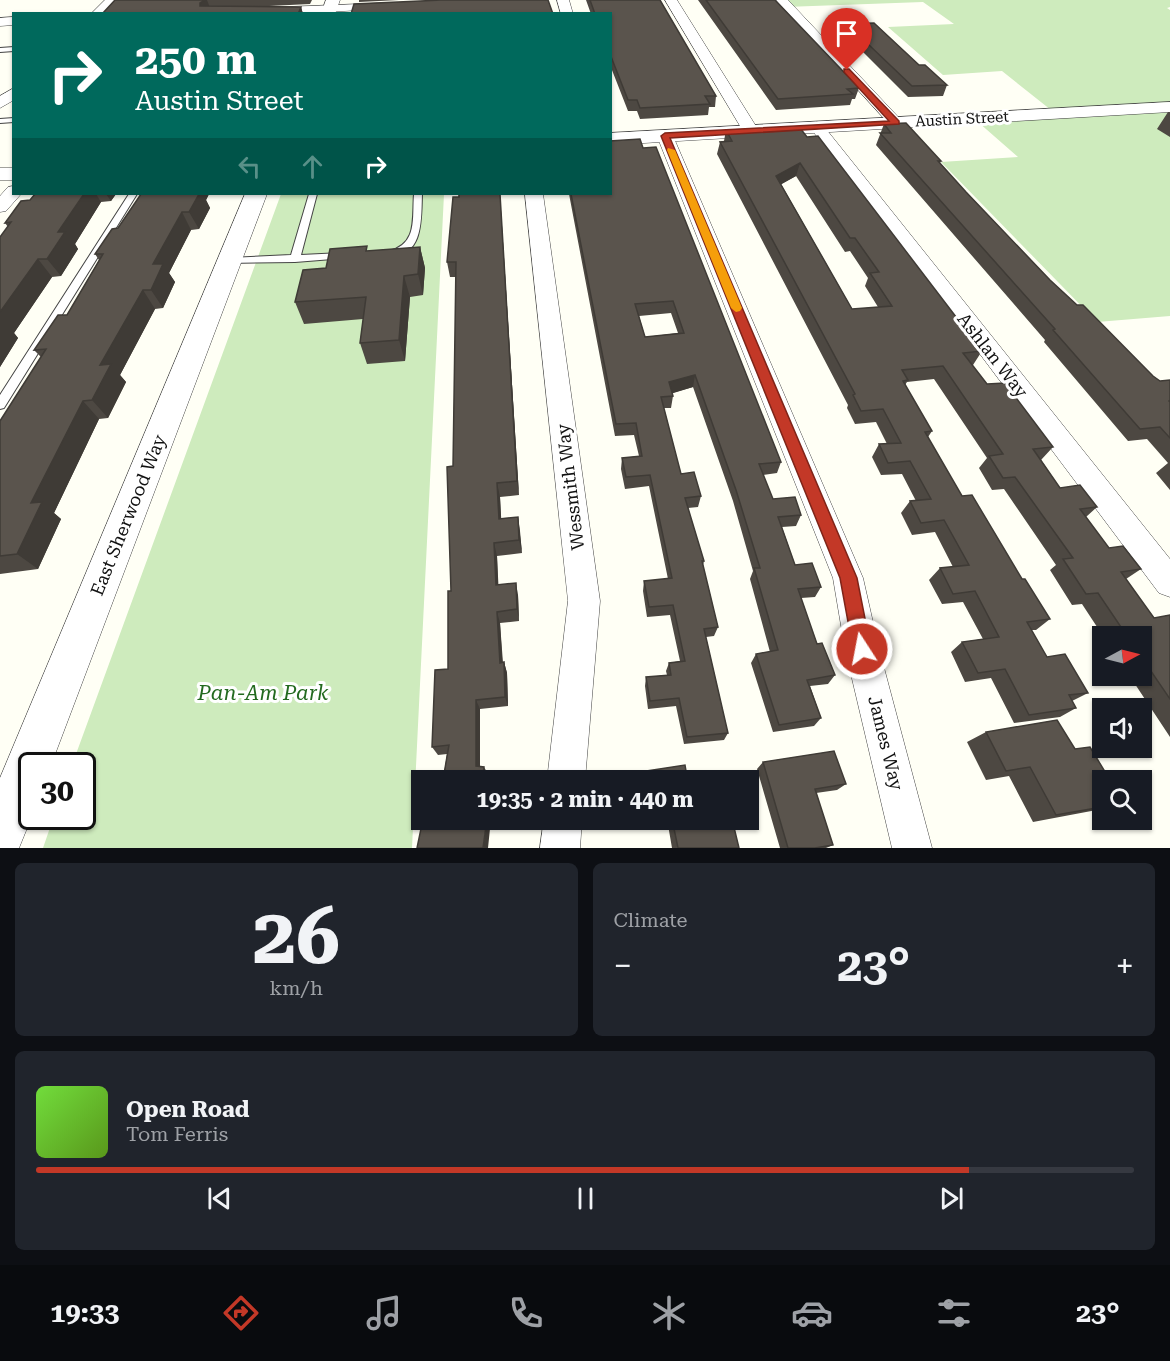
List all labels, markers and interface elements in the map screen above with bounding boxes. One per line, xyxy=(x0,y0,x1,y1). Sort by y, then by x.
pin xyxy=(821,8,872,70)
icon: arrive xyxy=(830,17,863,50)
text: 250 m xyxy=(135,35,257,84)
icon: right xyxy=(36,36,114,114)
text: Austin Street xyxy=(135,85,304,117)
street label: Austin Street xyxy=(915,108,1010,130)
icon: left xyxy=(233,150,266,183)
icon: ahead xyxy=(296,150,329,183)
icon: right xyxy=(359,150,392,183)
street label: Ashlan Way xyxy=(953,309,1033,402)
street label: Wessmith Way xyxy=(552,422,588,551)
street label: East Sherwood Way xyxy=(86,431,170,599)
position arrow xyxy=(830,617,894,681)
north arrow xyxy=(1092,626,1152,686)
map controls xyxy=(1092,626,1152,830)
park label: Pan-Am Park xyxy=(197,681,329,705)
street label: James Way xyxy=(864,694,908,793)
button: sound xyxy=(1092,698,1152,758)
speed limit sign: 30 xyxy=(18,752,96,830)
button: search xyxy=(1092,770,1152,830)
text: 19:35 · 2 min · 440 m xyxy=(476,787,694,812)
text: 26 xyxy=(253,891,340,982)
text: Climate xyxy=(614,908,688,932)
text: 23° xyxy=(837,939,910,992)
text: − xyxy=(614,946,632,985)
text: + xyxy=(1116,946,1134,985)
text: km/h xyxy=(269,976,323,1000)
text: Open Road xyxy=(126,1097,249,1122)
text: Tom Ferris xyxy=(126,1122,228,1146)
icon: previous xyxy=(203,1182,236,1215)
icon: pause xyxy=(569,1182,602,1215)
icon: next xyxy=(935,1182,968,1215)
icon: directions xyxy=(220,1292,262,1334)
icon: music xyxy=(363,1292,405,1334)
icon: phone xyxy=(505,1292,547,1334)
icon: climate xyxy=(648,1292,690,1334)
icon: car xyxy=(791,1292,833,1334)
icon: filters xyxy=(933,1292,975,1334)
text: 19:33 xyxy=(50,1297,119,1329)
text: 23° xyxy=(1076,1297,1120,1329)

